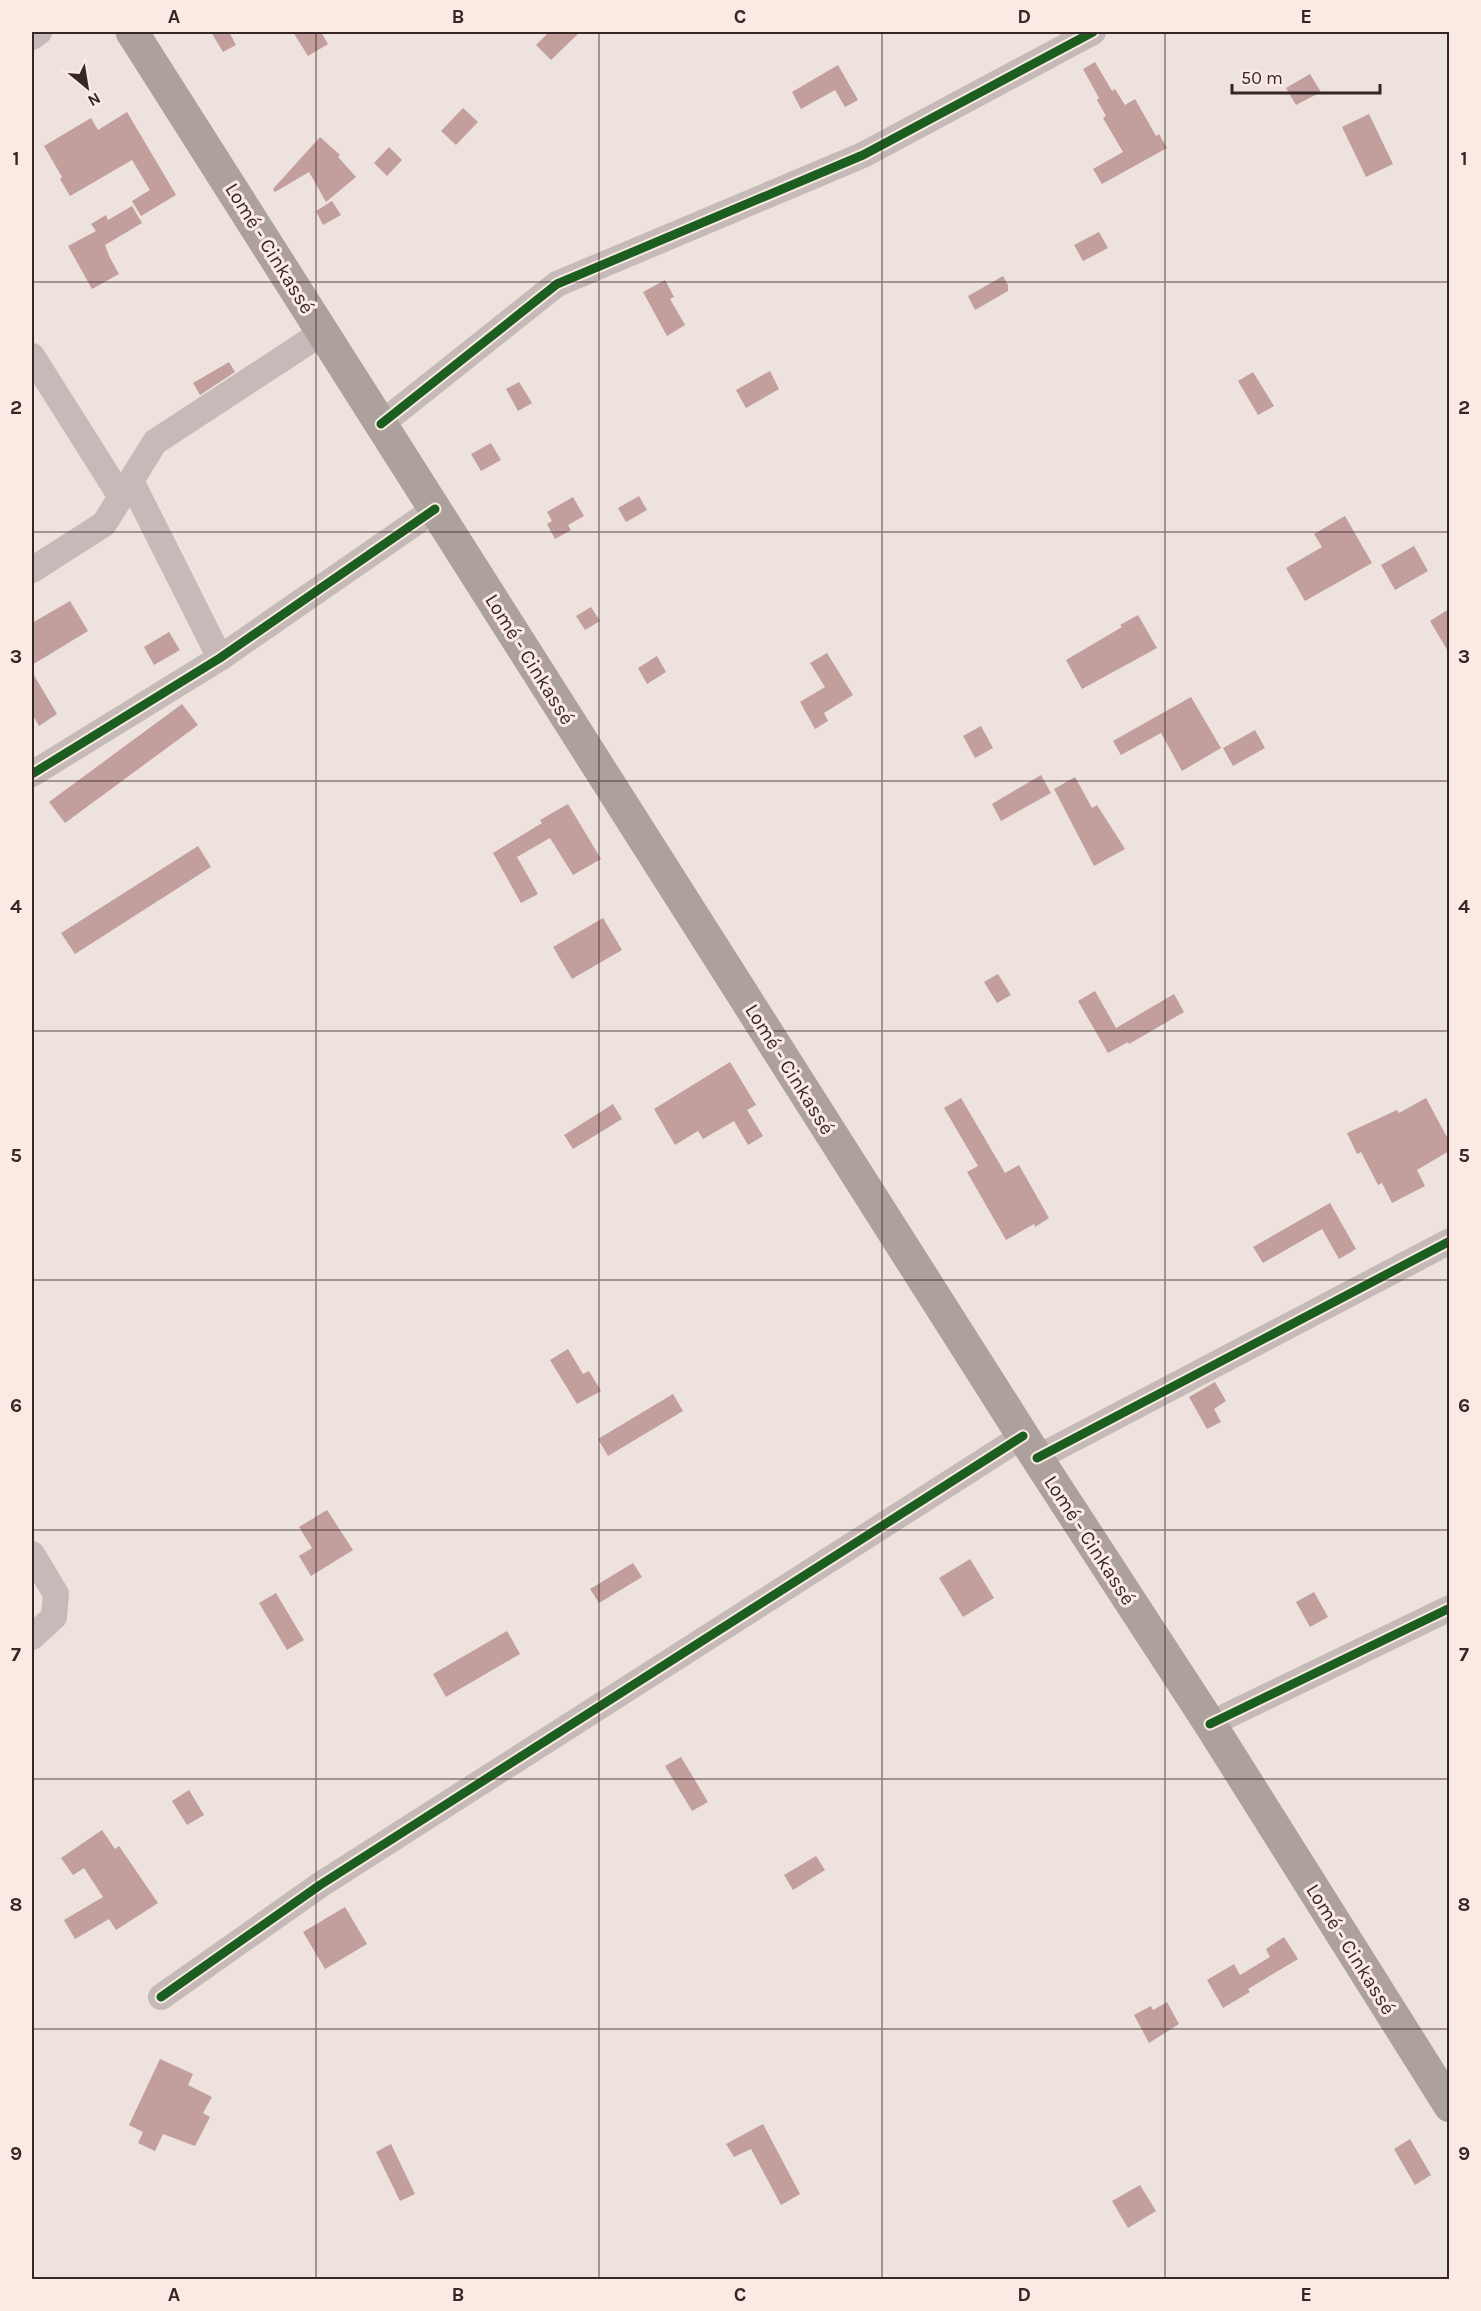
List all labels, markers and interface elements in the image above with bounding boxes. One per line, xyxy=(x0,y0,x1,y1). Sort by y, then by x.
text: A xyxy=(168,5,181,28)
text: B xyxy=(452,5,464,28)
text: C xyxy=(734,5,746,28)
text: D xyxy=(1017,5,1031,28)
text: E xyxy=(1300,5,1312,28)
north arrow xyxy=(57,57,117,117)
scale bar xyxy=(1232,57,1380,95)
text: 50 m xyxy=(1241,67,1283,89)
text: N xyxy=(85,88,104,111)
text: 1 xyxy=(12,147,20,170)
text: 1 xyxy=(1460,147,1468,170)
street label: Lomé - Cinkassé xyxy=(220,179,319,318)
text: 2 xyxy=(10,396,22,419)
text: 2 xyxy=(1458,396,1470,419)
street label: Lomé - Cinkassé xyxy=(480,590,579,729)
text: 3 xyxy=(10,645,22,668)
text: 3 xyxy=(1458,645,1470,668)
text: 4 xyxy=(10,895,22,918)
text: 4 xyxy=(1458,895,1470,918)
street label: Lomé - Cinkassé xyxy=(740,1000,839,1139)
text: 5 xyxy=(10,1144,22,1167)
text: 5 xyxy=(1458,1144,1470,1167)
text: 6 xyxy=(10,1394,22,1417)
text: 6 xyxy=(1458,1394,1470,1417)
street label: Lomé - Cinkassé xyxy=(1039,1471,1140,1609)
text: 7 xyxy=(11,1643,21,1666)
text: 7 xyxy=(1459,1643,1469,1666)
street label: Lomé - Cinkassé xyxy=(1301,1880,1400,2019)
text: 8 xyxy=(10,1893,22,1916)
text: 8 xyxy=(1458,1893,1470,1916)
text: 9 xyxy=(10,2142,22,2165)
text: 9 xyxy=(1458,2142,1470,2165)
text: A xyxy=(168,2283,181,2306)
text: B xyxy=(452,2283,464,2306)
text: C xyxy=(734,2283,746,2306)
text: D xyxy=(1017,2283,1031,2306)
text: E xyxy=(1300,2283,1312,2306)

